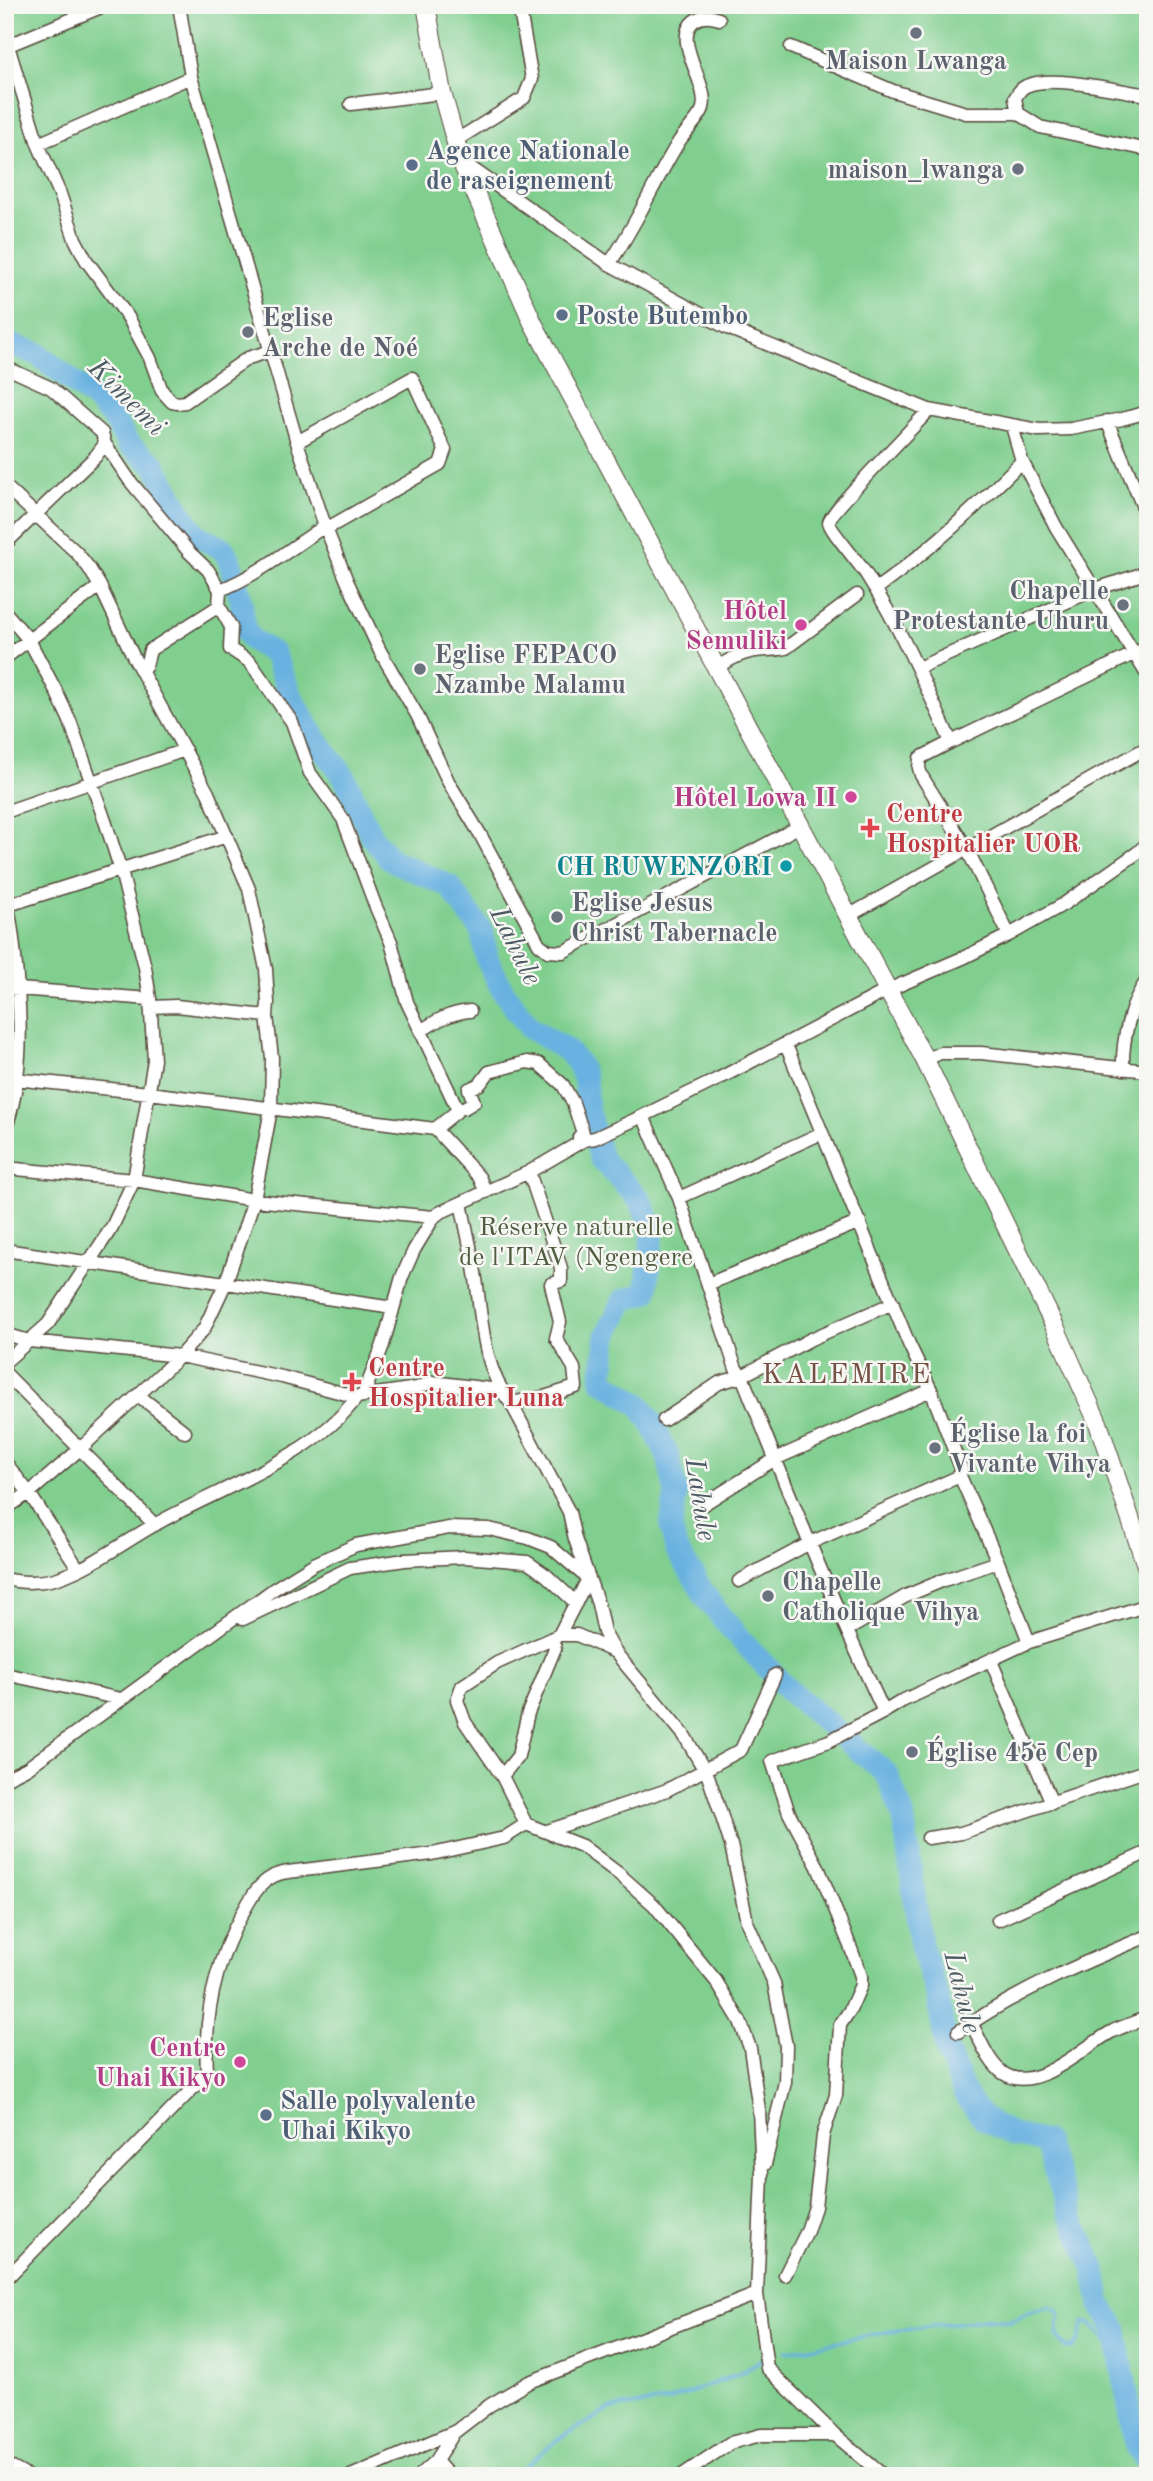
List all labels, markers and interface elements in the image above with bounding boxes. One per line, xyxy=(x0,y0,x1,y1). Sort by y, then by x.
marker: Maison Lwanga xyxy=(908,25,924,41)
place label: Maison Lwanga xyxy=(825,49,1007,75)
place label: Agence Nationale de raseignement xyxy=(426,139,630,195)
marker: Agence Nationale de raseignement xyxy=(404,157,420,173)
place label: maison_lwanga xyxy=(828,158,1004,184)
marker: maison_lwanga xyxy=(1010,161,1026,177)
place label: Poste Butembo xyxy=(576,304,748,330)
place label: Eglise Arche de Noé xyxy=(262,306,418,362)
marker: Poste Butembo xyxy=(554,307,570,323)
marker: Eglise Arche de Noé xyxy=(240,324,256,340)
water label: Kimemi xyxy=(81,353,170,442)
place label: Chapelle Protestante Uhuru xyxy=(892,579,1109,635)
marker: Chapelle Protestante Uhuru xyxy=(1115,597,1131,613)
place label: Hôtel Semuliki xyxy=(686,599,787,655)
marker: Hôtel Semuliki xyxy=(793,617,809,633)
place label: Eglise FEPACO Nzambe Malamu xyxy=(434,643,626,699)
marker: Eglise FEPACO Nzambe Malamu xyxy=(412,661,428,677)
place label: Hôtel Lowa II xyxy=(673,786,837,812)
marker: Hôtel Lowa II xyxy=(843,789,859,805)
place label: Centre Hospitalier UOR xyxy=(886,802,1080,858)
marker: Centre Hospitalier UOR xyxy=(860,818,880,838)
place label: CH RUWENZORI xyxy=(556,855,772,881)
marker: CH RUWENZORI xyxy=(778,858,794,874)
place label: Eglise Jesus Christ Tabernacle xyxy=(571,891,778,947)
water label: Lahule xyxy=(483,902,545,990)
marker: Eglise Jesus Christ Tabernacle xyxy=(549,909,565,925)
park label: Réserve naturelle de l'ITAV (Ngengere xyxy=(459,1215,693,1271)
place label: Centre Hospitalier Luna xyxy=(368,1356,564,1412)
district label: KALEMIRE xyxy=(762,1362,932,1390)
marker: Centre Hospitalier Luna xyxy=(342,1372,362,1392)
place label: Église la foi Vivante Vihya xyxy=(949,1416,1111,1478)
marker: Église la foi Vivante Vihya xyxy=(927,1440,943,1456)
water label: Lahule xyxy=(678,1455,719,1543)
place label: Chapelle Catholique Vihya xyxy=(782,1570,979,1626)
marker: Chapelle Catholique Vihya xyxy=(760,1588,776,1604)
place label: Église 45ē Cep xyxy=(926,1735,1098,1767)
marker: Église 45ē Cep xyxy=(904,1744,920,1760)
water label: Lahule xyxy=(937,1948,985,2037)
place label: Centre Uhai Kikyo xyxy=(95,2036,226,2092)
marker: Centre Uhai Kikyo xyxy=(232,2054,248,2070)
place label: Salle polyvalente Uhai Kikyo xyxy=(280,2089,476,2145)
marker: Salle polyvalente Uhai Kikyo xyxy=(258,2107,274,2123)

